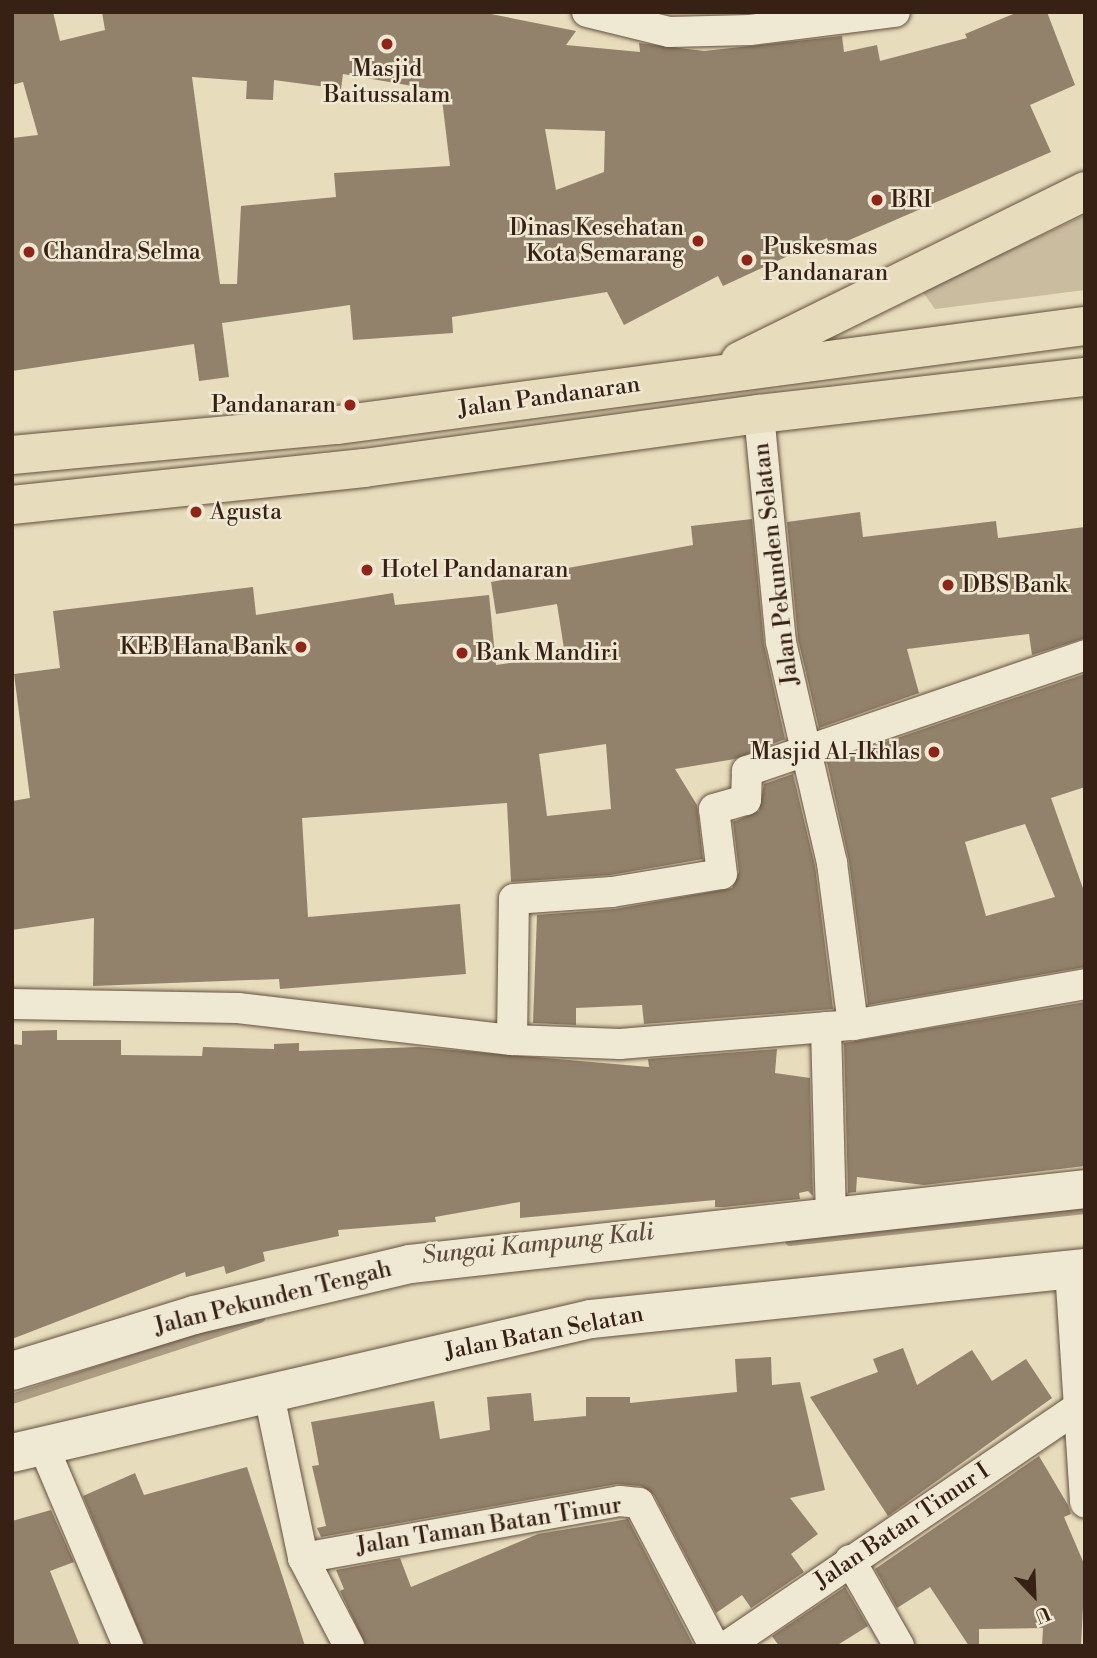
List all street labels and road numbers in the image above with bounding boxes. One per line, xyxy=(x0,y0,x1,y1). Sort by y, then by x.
street label: Jalan Pandanaran xyxy=(456,371,642,423)
street label: Jalan Pekunden Selatan xyxy=(747,441,805,687)
street label: Jalan Pekunden Tengah xyxy=(152,1255,394,1341)
street label: Jalan Batan Selatan xyxy=(442,1300,646,1366)
street label: Jalan Batan Timur I xyxy=(809,1457,995,1595)
street label: Jalan Taman Batan Timur xyxy=(354,1491,624,1561)

